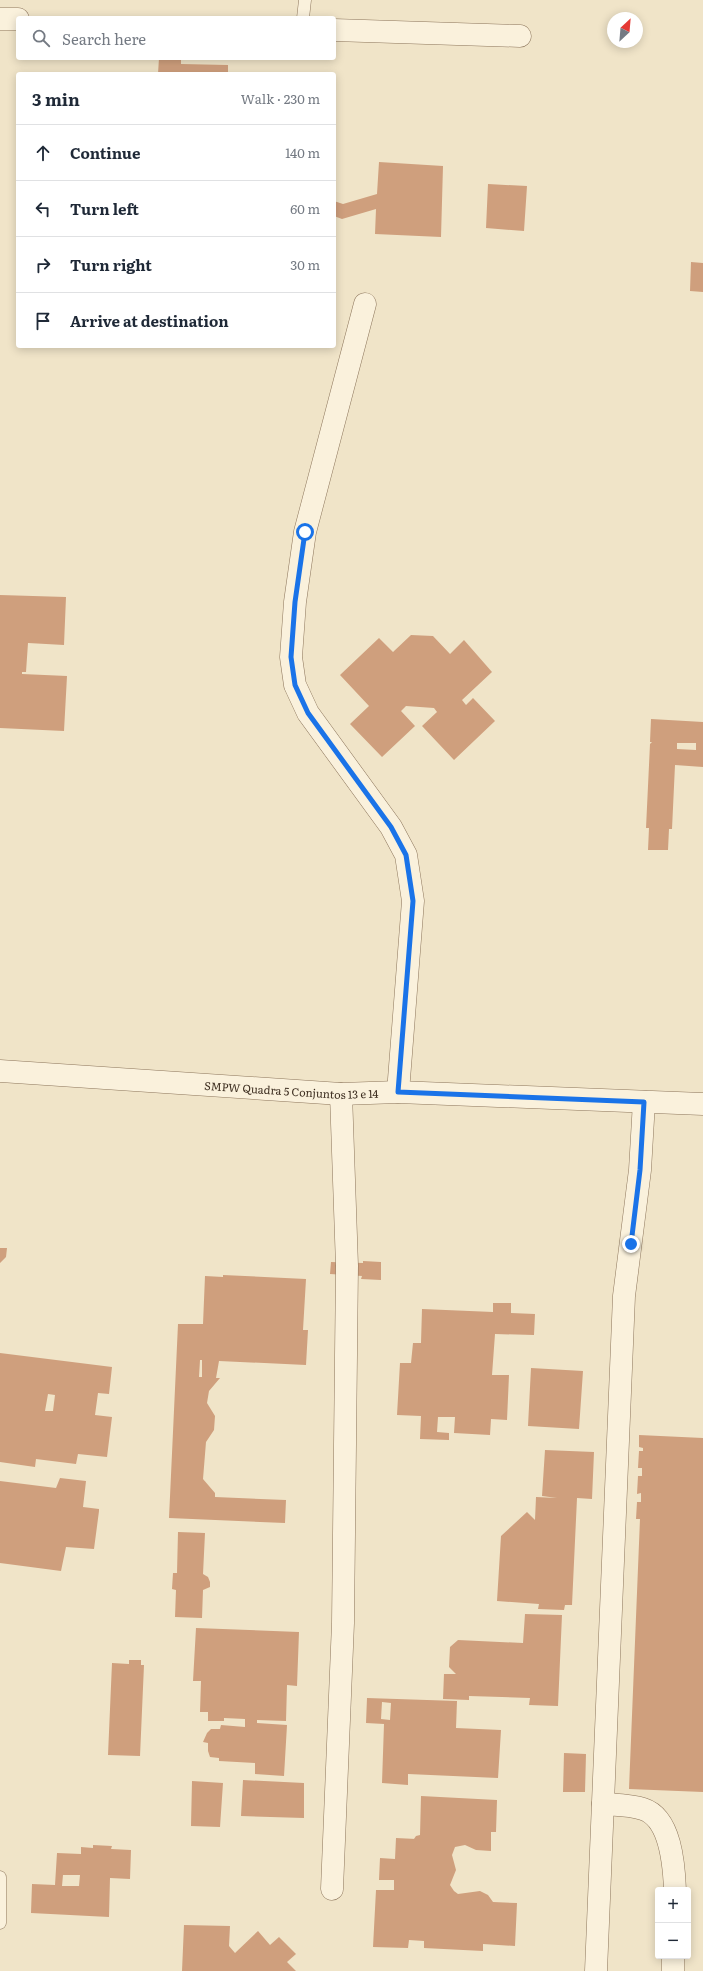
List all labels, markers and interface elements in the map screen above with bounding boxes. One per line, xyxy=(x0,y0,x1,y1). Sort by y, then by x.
north arrow xyxy=(607,12,643,48)
search box xyxy=(16,16,336,60)
icon: search xyxy=(30,27,52,49)
text: Search here xyxy=(62,27,146,50)
text: 3 min xyxy=(32,86,80,111)
text: Walk · 230 m xyxy=(241,89,320,108)
text: Continue xyxy=(70,141,140,164)
icon: ahead xyxy=(32,142,54,164)
text: 140 m xyxy=(285,143,320,162)
text: Turn left xyxy=(70,197,139,220)
icon: left xyxy=(32,198,54,220)
text: 60 m xyxy=(290,199,320,218)
text: Turn right xyxy=(70,253,152,276)
icon: right xyxy=(32,254,54,276)
text: 30 m xyxy=(290,255,320,274)
text: Arrive at destination xyxy=(70,309,229,332)
icon: arrive xyxy=(32,310,54,332)
route start xyxy=(296,523,314,541)
street label: SMPW Quadra 5 Conjuntos 13 e 14 xyxy=(204,1077,379,1102)
route end xyxy=(622,1235,640,1253)
map controls xyxy=(655,1887,691,1959)
button: + xyxy=(655,1887,691,1923)
button: − xyxy=(655,1923,691,1959)

